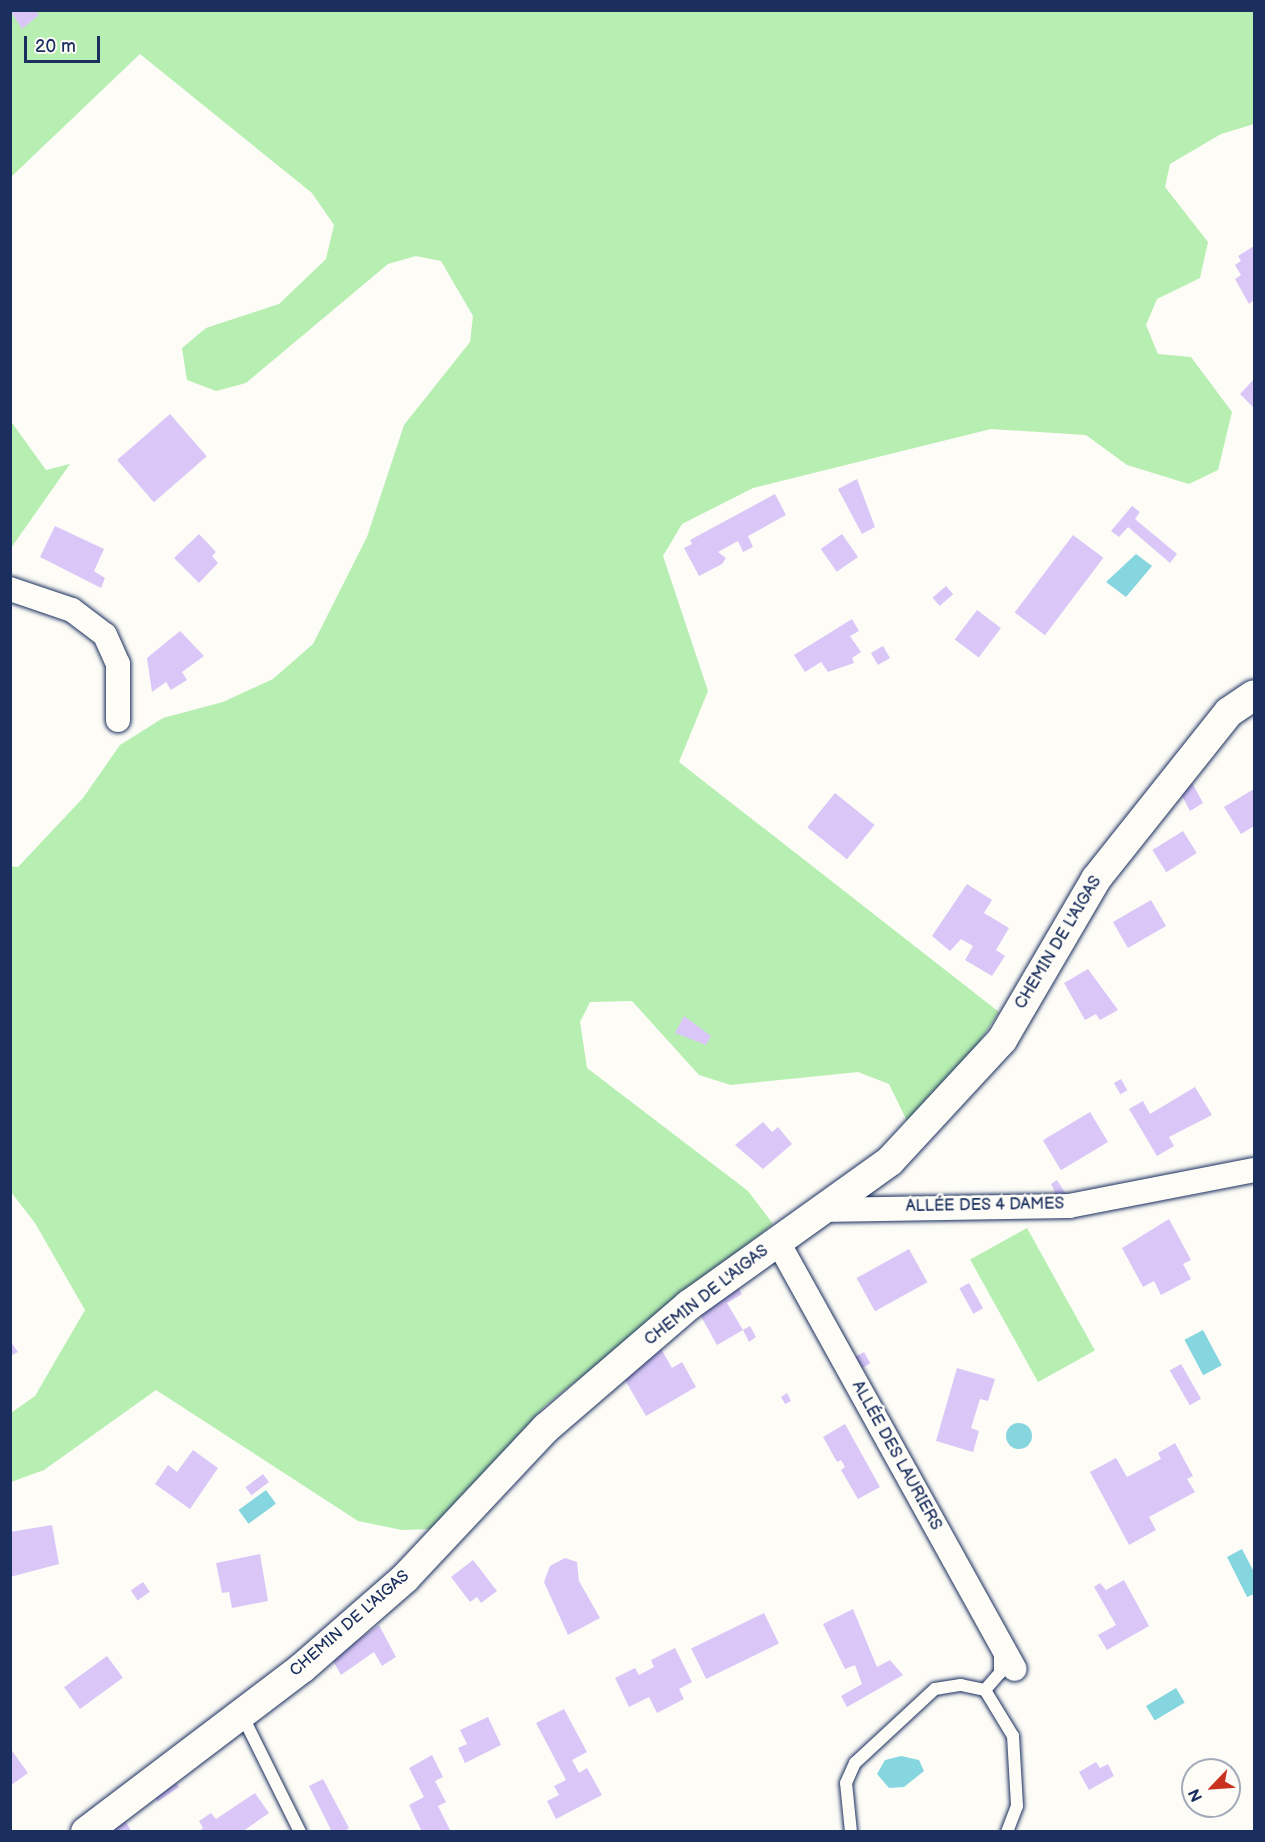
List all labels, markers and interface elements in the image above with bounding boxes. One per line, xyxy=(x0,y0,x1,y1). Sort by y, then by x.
scale bar xyxy=(27,24,104,62)
text: 20 m xyxy=(35,36,76,57)
street label: CHEMIN DE L'AIGAS xyxy=(1012,873,1106,1013)
street label: ALLÉE DES 4 DAMES xyxy=(906,1195,1064,1217)
street label: CHEMIN DE L'AIGAS xyxy=(641,1242,773,1350)
street label: ALLÉE DES LAURIERS xyxy=(847,1378,945,1534)
street label: CHEMIN DE L'AIGAS xyxy=(286,1567,414,1681)
north arrow xyxy=(1181,1758,1241,1818)
text: N xyxy=(1185,1786,1207,1804)

